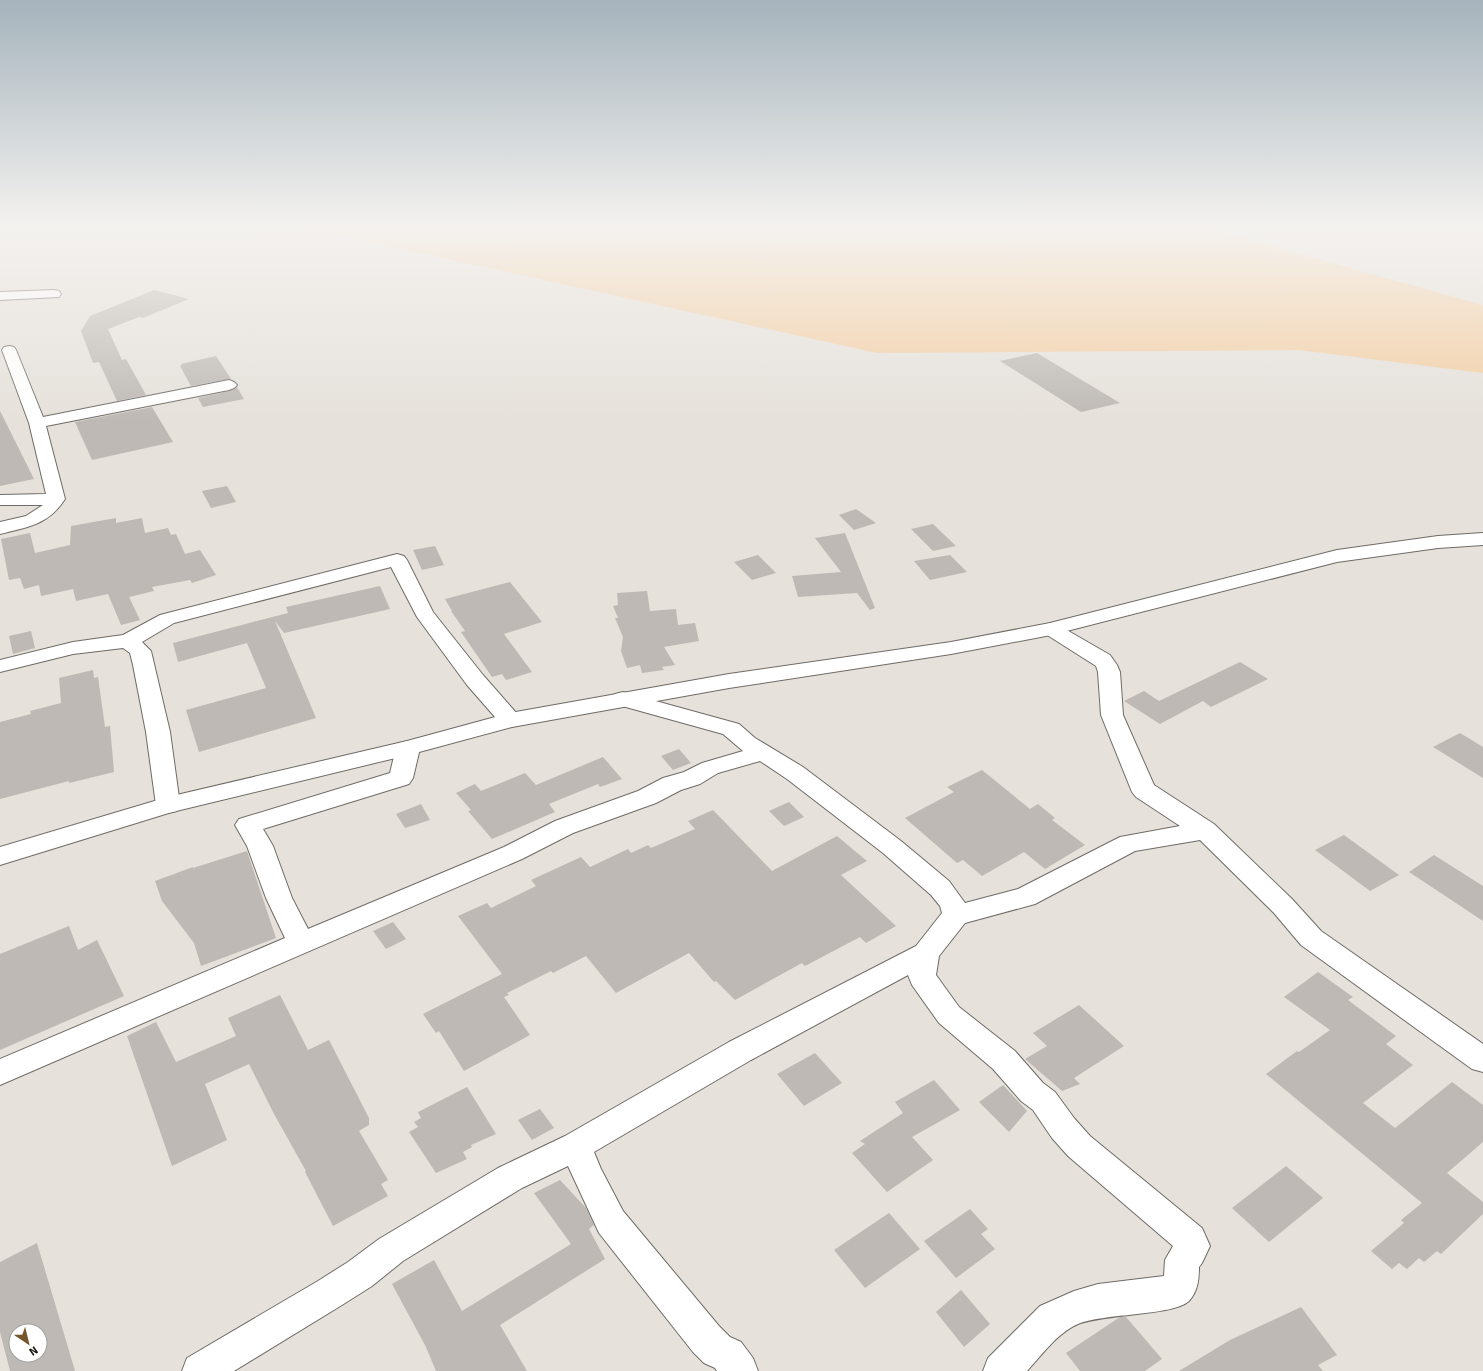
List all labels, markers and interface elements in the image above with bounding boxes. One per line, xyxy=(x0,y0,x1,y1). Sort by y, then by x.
north arrow xyxy=(8,1323,48,1363)
text: N xyxy=(27,1343,40,1358)

